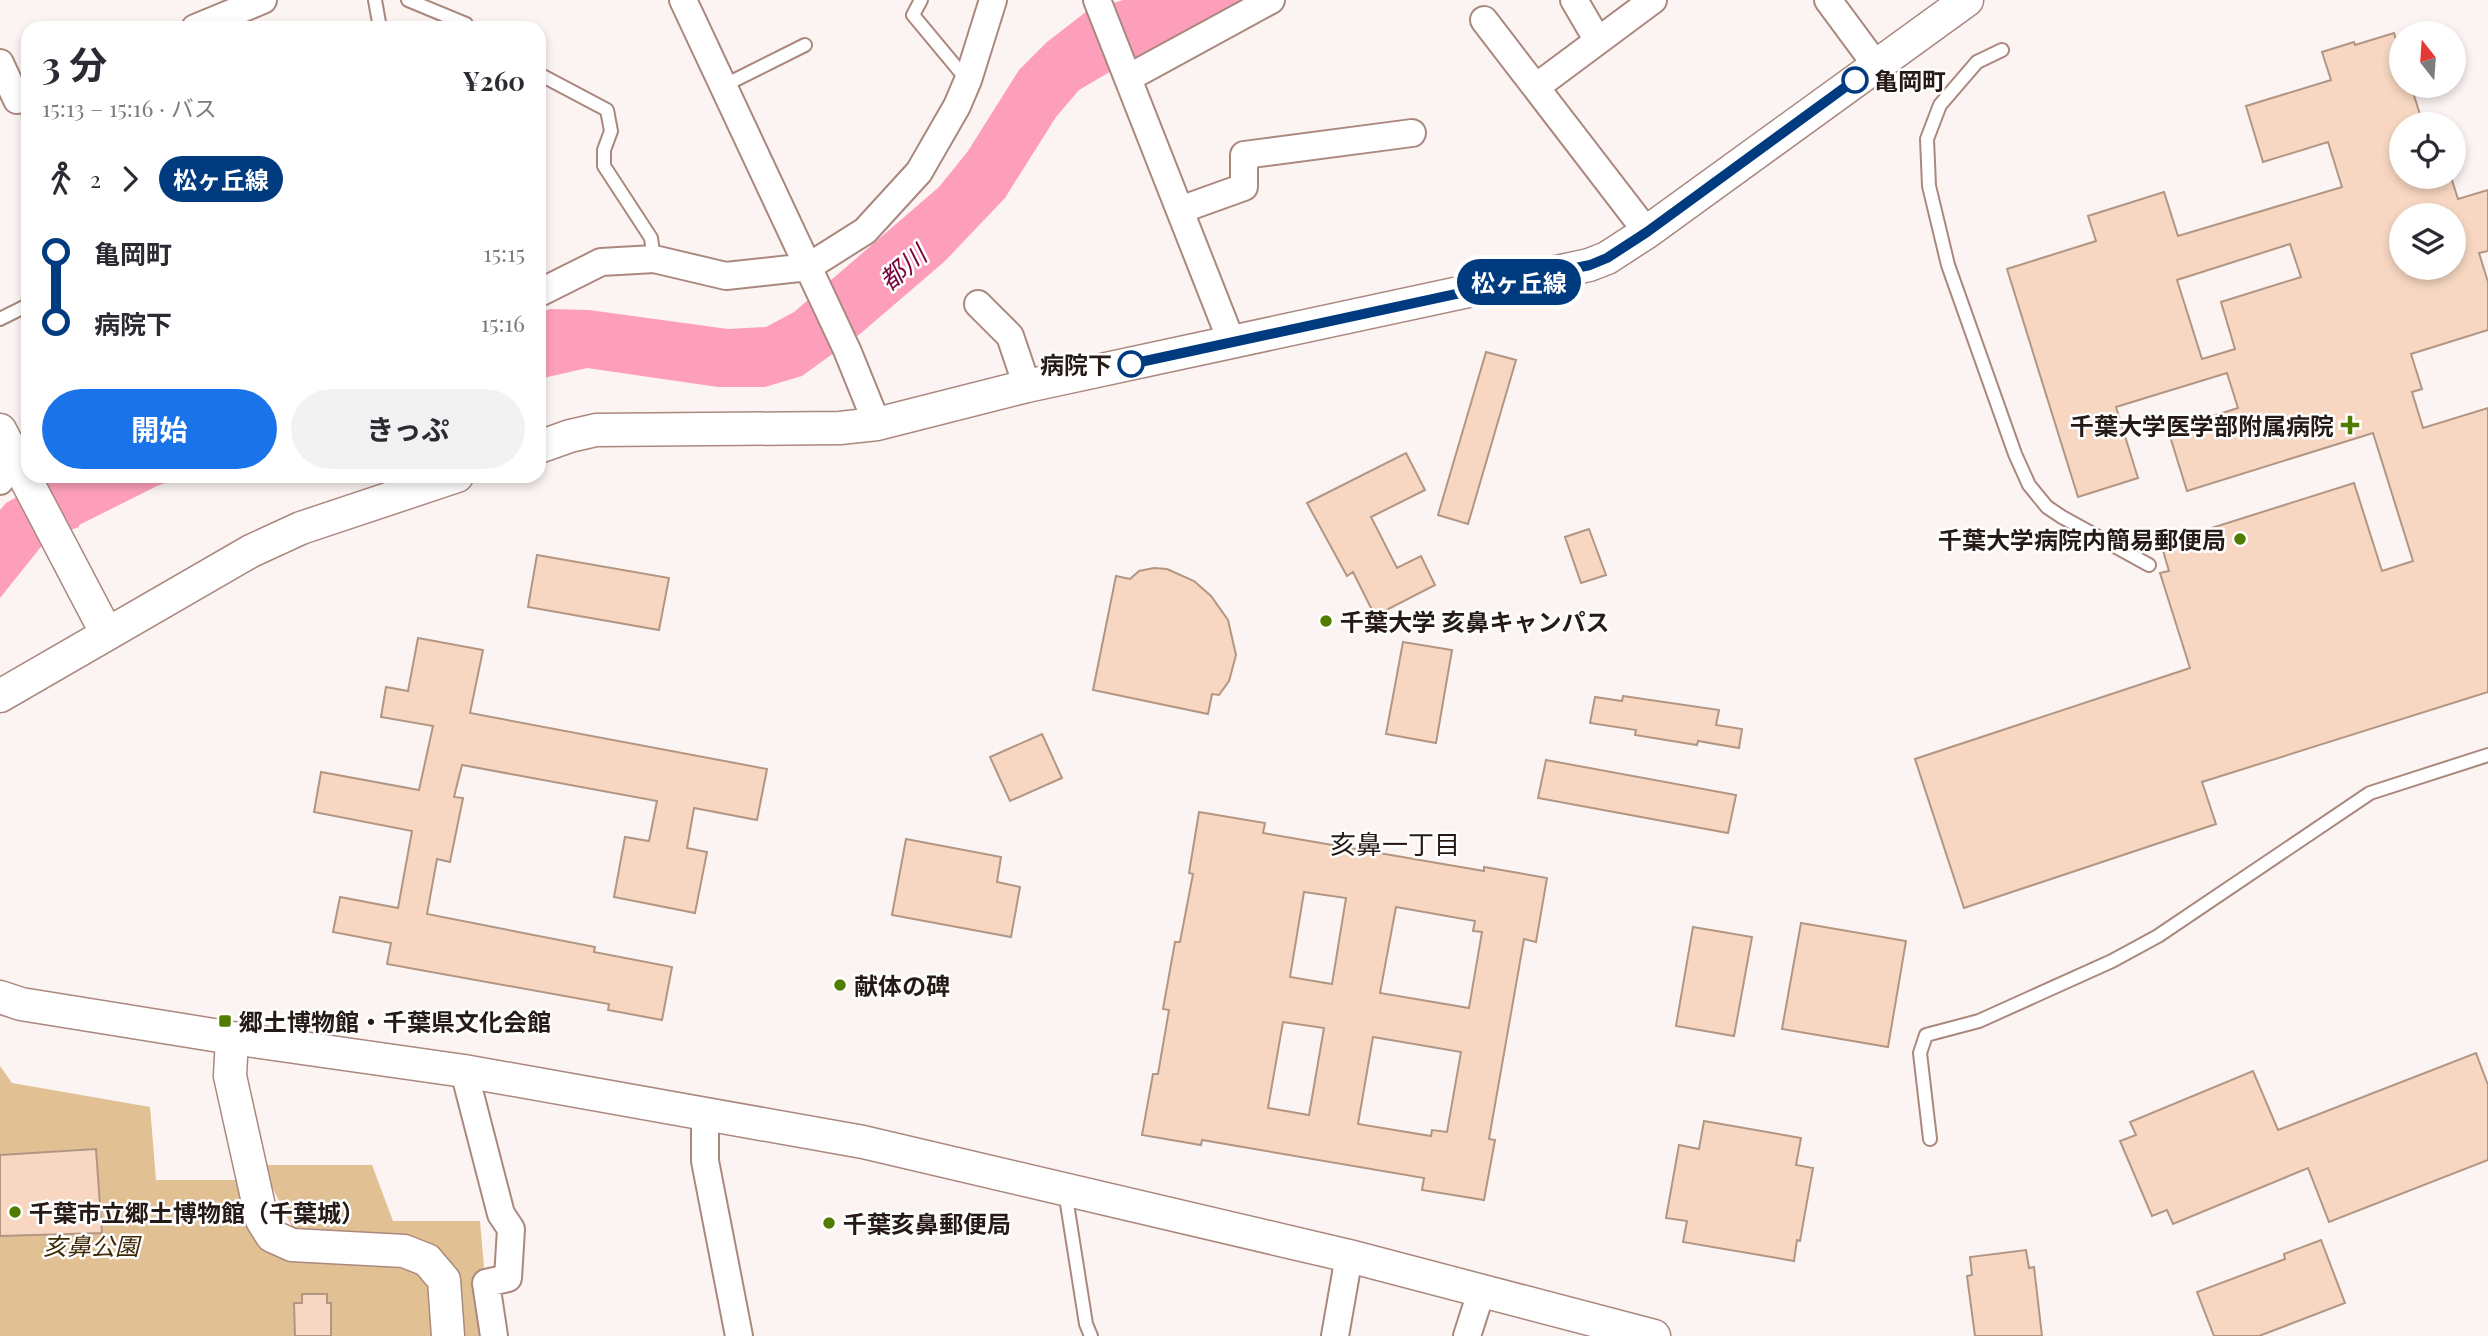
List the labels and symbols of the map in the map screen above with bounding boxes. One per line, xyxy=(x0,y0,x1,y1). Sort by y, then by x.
north arrow xyxy=(2389,21,2466,98)
place label: 亀岡町 xyxy=(1874,64,1946,96)
marker: 亀岡町 xyxy=(1842,67,1868,93)
water label: 都川 xyxy=(871,235,935,297)
line badge: 松ヶ丘線 xyxy=(1470,259,1568,305)
place label: 病院下 xyxy=(1040,348,1112,380)
marker: 病院下 xyxy=(1118,351,1144,377)
place label: 千葉大学医学部附属病院 xyxy=(2070,409,2334,441)
marker: 千葉大学医学部附属病院 xyxy=(2340,415,2360,435)
place label: 千葉大学病院内簡易郵便局 xyxy=(1938,523,2226,555)
marker: 千葉大学病院内簡易郵便局 xyxy=(2232,531,2248,547)
place label: 千葉大学 亥鼻キャンパス xyxy=(1340,605,1610,637)
marker: 千葉大学 亥鼻キャンパス xyxy=(1318,613,1334,629)
district label: 亥鼻一丁目 xyxy=(1330,826,1460,861)
place label: 献体の碑 xyxy=(854,969,950,1001)
marker: 献体の碑 xyxy=(832,977,848,993)
place label: 郷土博物館・千葉県文化会館 xyxy=(239,1005,551,1037)
marker: 郷土博物館・千葉県文化会館 xyxy=(217,1013,233,1029)
place label: 千葉市立郷土博物館（千葉城） xyxy=(29,1196,365,1228)
marker: 千葉市立郷土博物館（千葉城） xyxy=(7,1204,23,1220)
place label: 千葉亥鼻郵便局 xyxy=(843,1207,1011,1239)
marker: 千葉亥鼻郵便局 xyxy=(821,1215,837,1231)
park label: 亥鼻公園 xyxy=(43,1229,142,1261)

